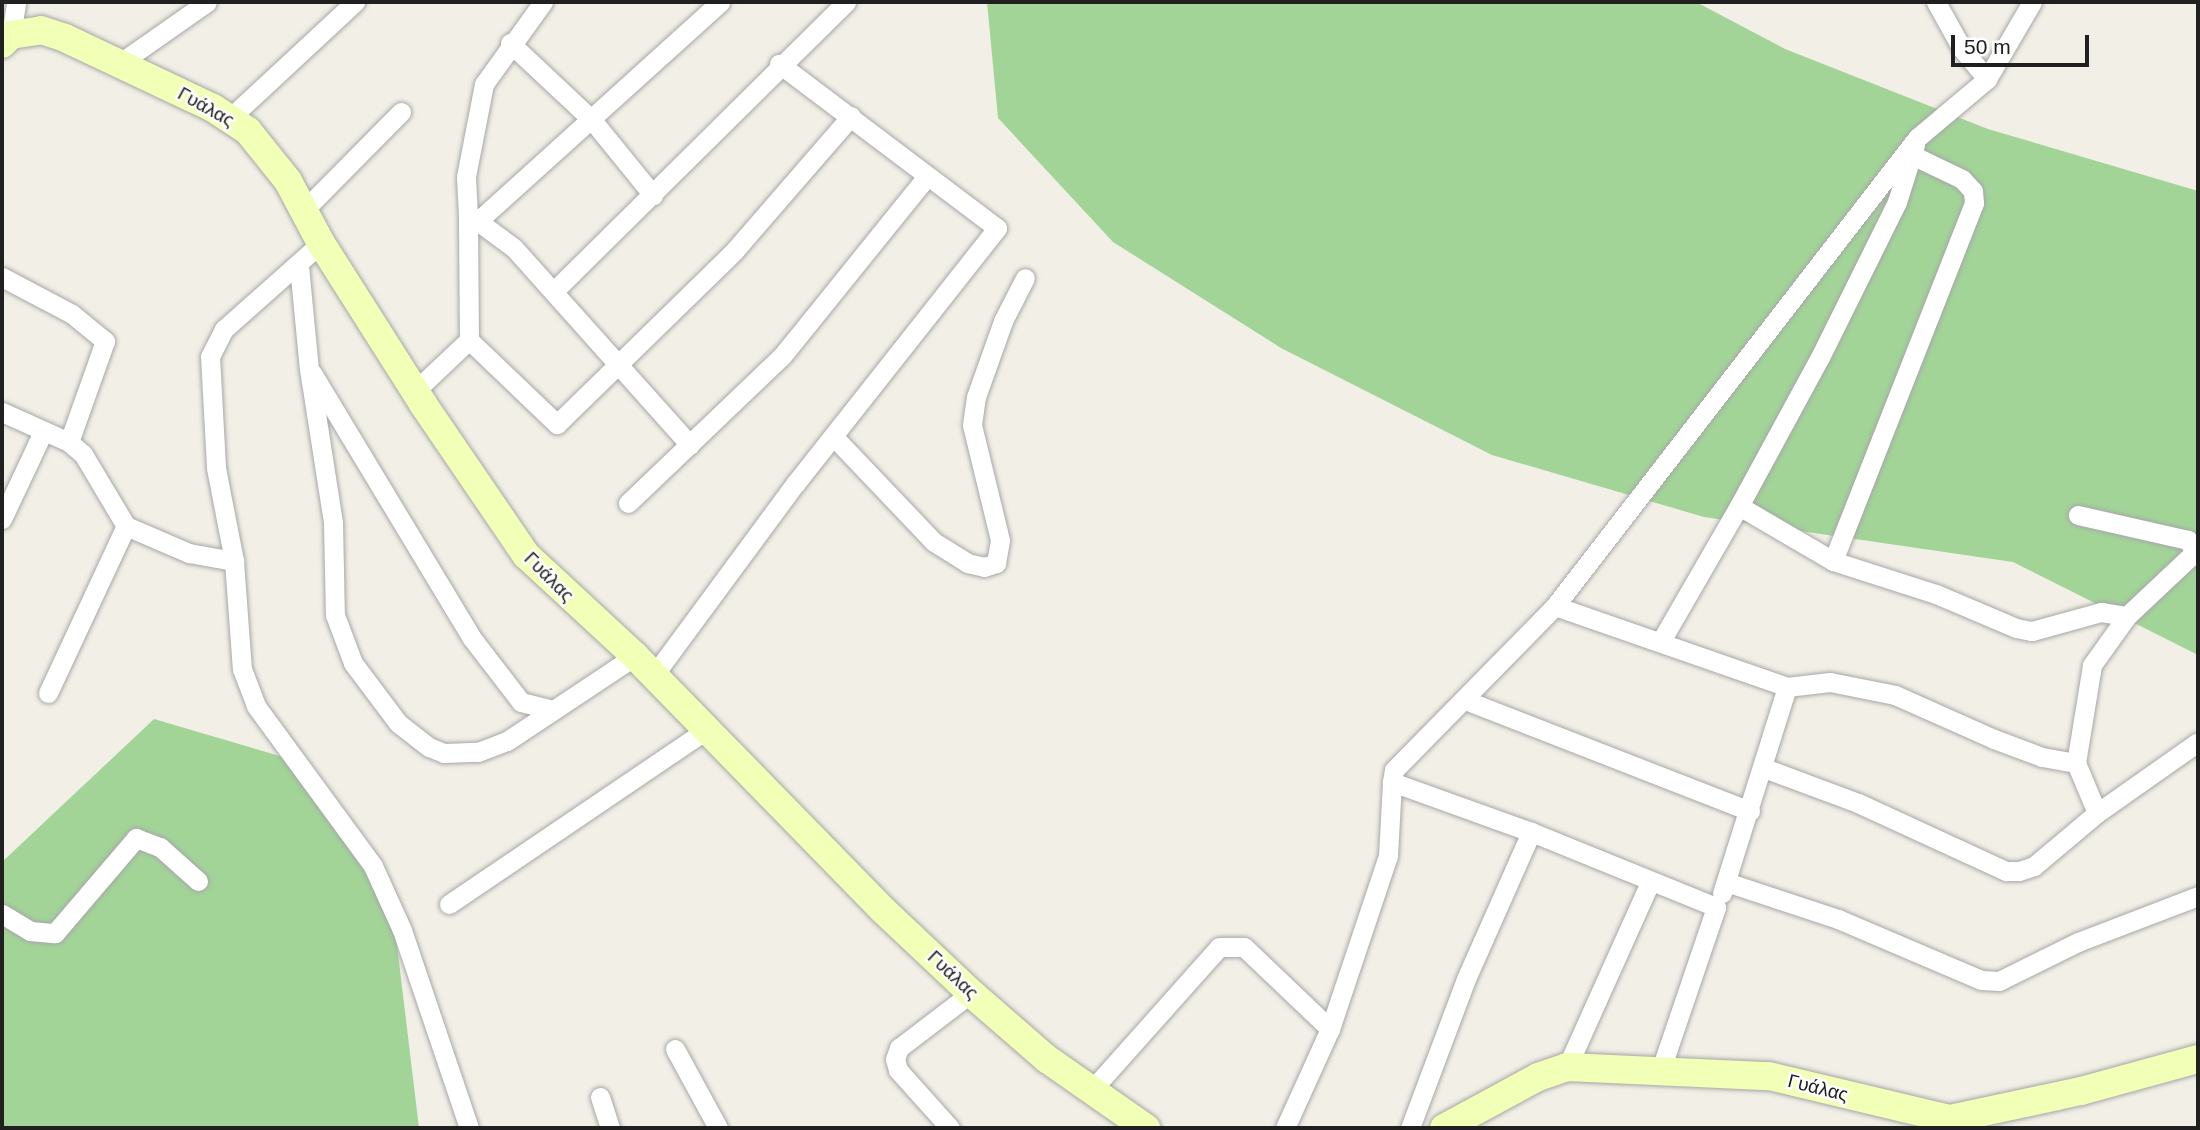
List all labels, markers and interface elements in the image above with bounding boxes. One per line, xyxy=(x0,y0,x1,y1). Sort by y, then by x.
scale bar xyxy=(1955,21,2093,65)
text: 50 m xyxy=(1964,35,2011,58)
street label: Γυάλας xyxy=(174,82,238,132)
street label: Γυάλας xyxy=(519,547,579,607)
street label: Γυάλας xyxy=(923,946,983,1004)
street label: Γυάλας xyxy=(1786,1070,1850,1106)

